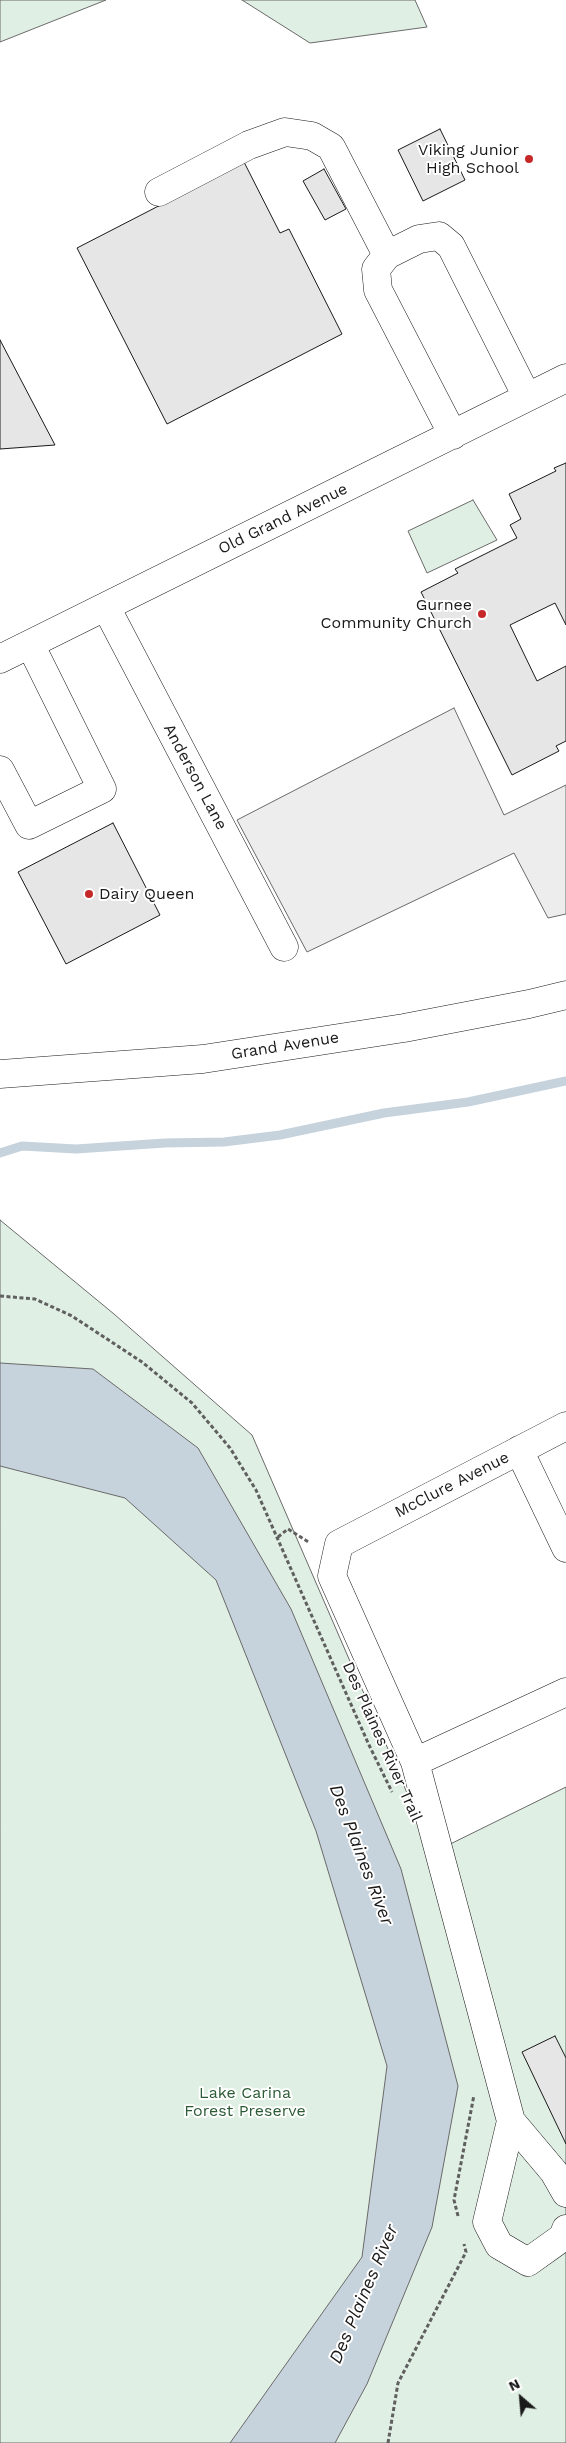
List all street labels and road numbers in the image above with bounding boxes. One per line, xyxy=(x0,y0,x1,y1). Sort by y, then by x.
street label: Old Grand Avenue xyxy=(215,479,351,559)
street label: Anderson Lane xyxy=(159,721,231,833)
street label: Grand Avenue xyxy=(230,1028,340,1064)
street label: McClure Avenue xyxy=(392,1448,512,1522)
street label: Des Plaines River Trail xyxy=(338,1659,426,1825)

